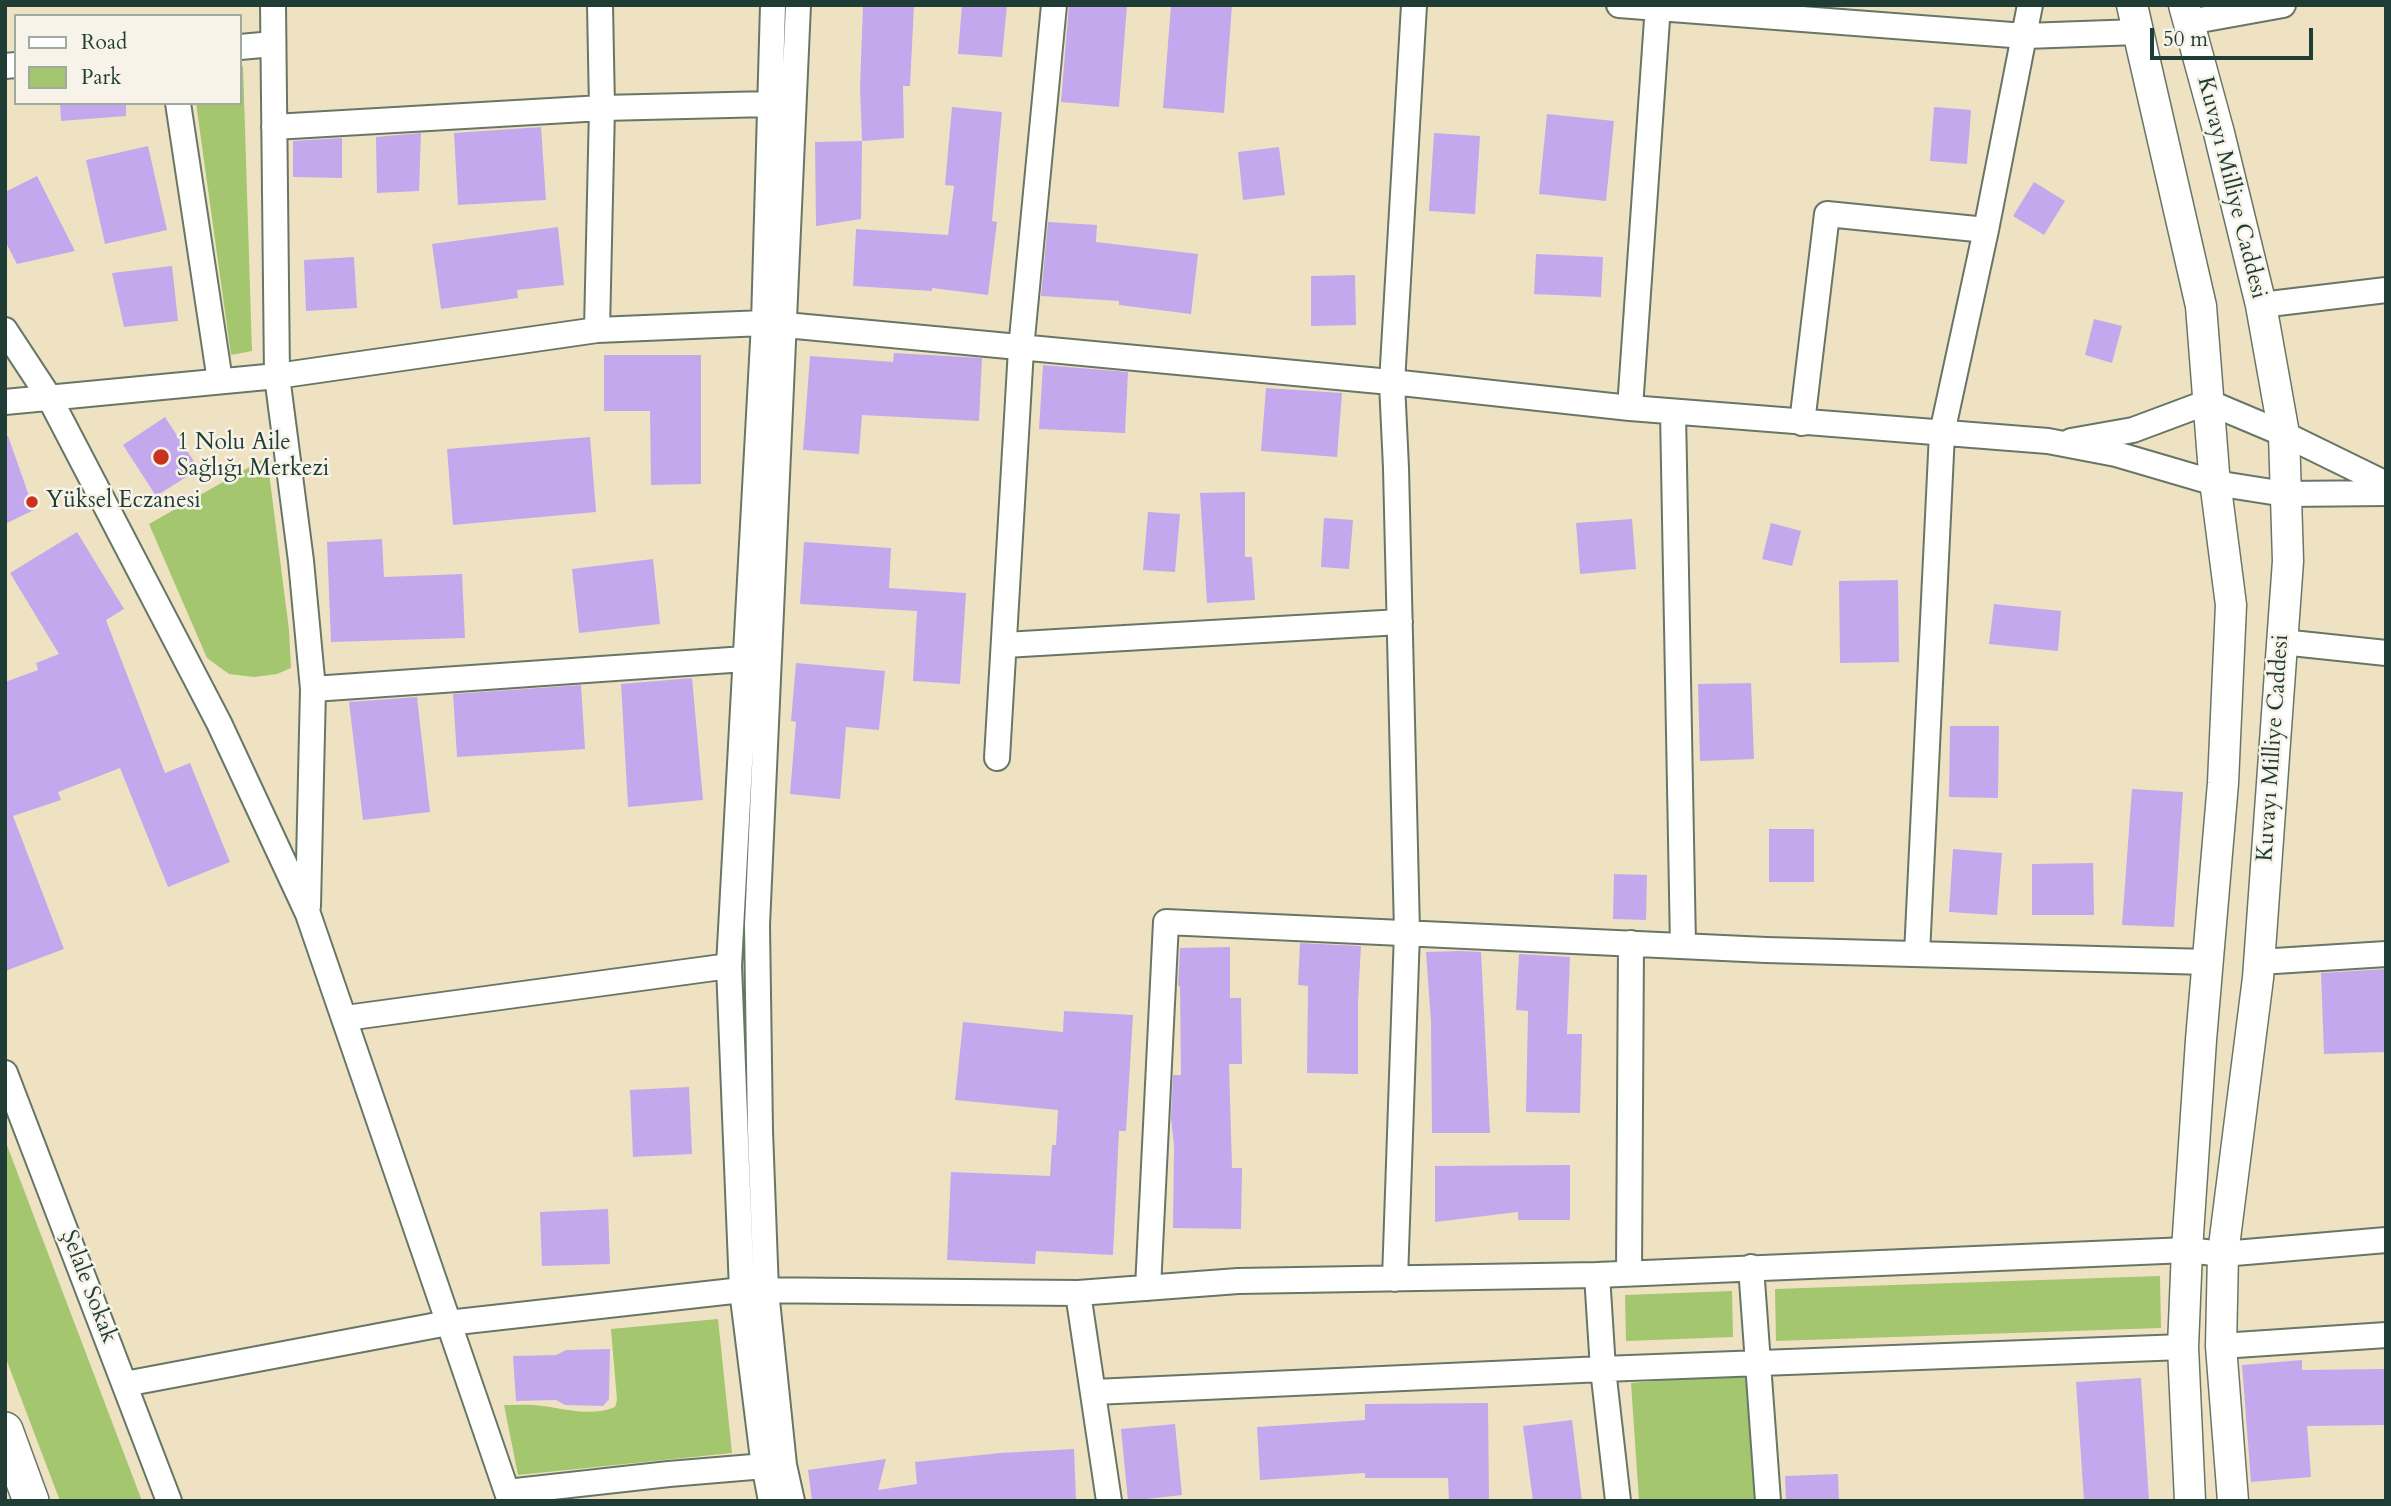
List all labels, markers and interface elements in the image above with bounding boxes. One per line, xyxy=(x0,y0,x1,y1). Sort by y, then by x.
legend xyxy=(14,14,242,105)
scale bar xyxy=(2153,14,2316,58)
text: 50 m xyxy=(2163,25,2208,54)
text: Road xyxy=(81,28,127,57)
text: Park xyxy=(81,63,121,92)
street label: Kuvayı Milliye Caddesi xyxy=(2190,74,2272,302)
place label: 1 Nolu Aile Sağlığı Merkezi xyxy=(177,430,329,484)
marker: 1 Nolu Aile Sağlığı Merkezi xyxy=(151,447,171,467)
place label: Yüksel Eczanesi xyxy=(46,488,201,516)
marker: Yüksel Eczanesi xyxy=(24,494,40,510)
street label: Kuvayı Milliye Caddesi xyxy=(2252,633,2296,863)
street label: Şelale Sokak xyxy=(54,1227,122,1347)

